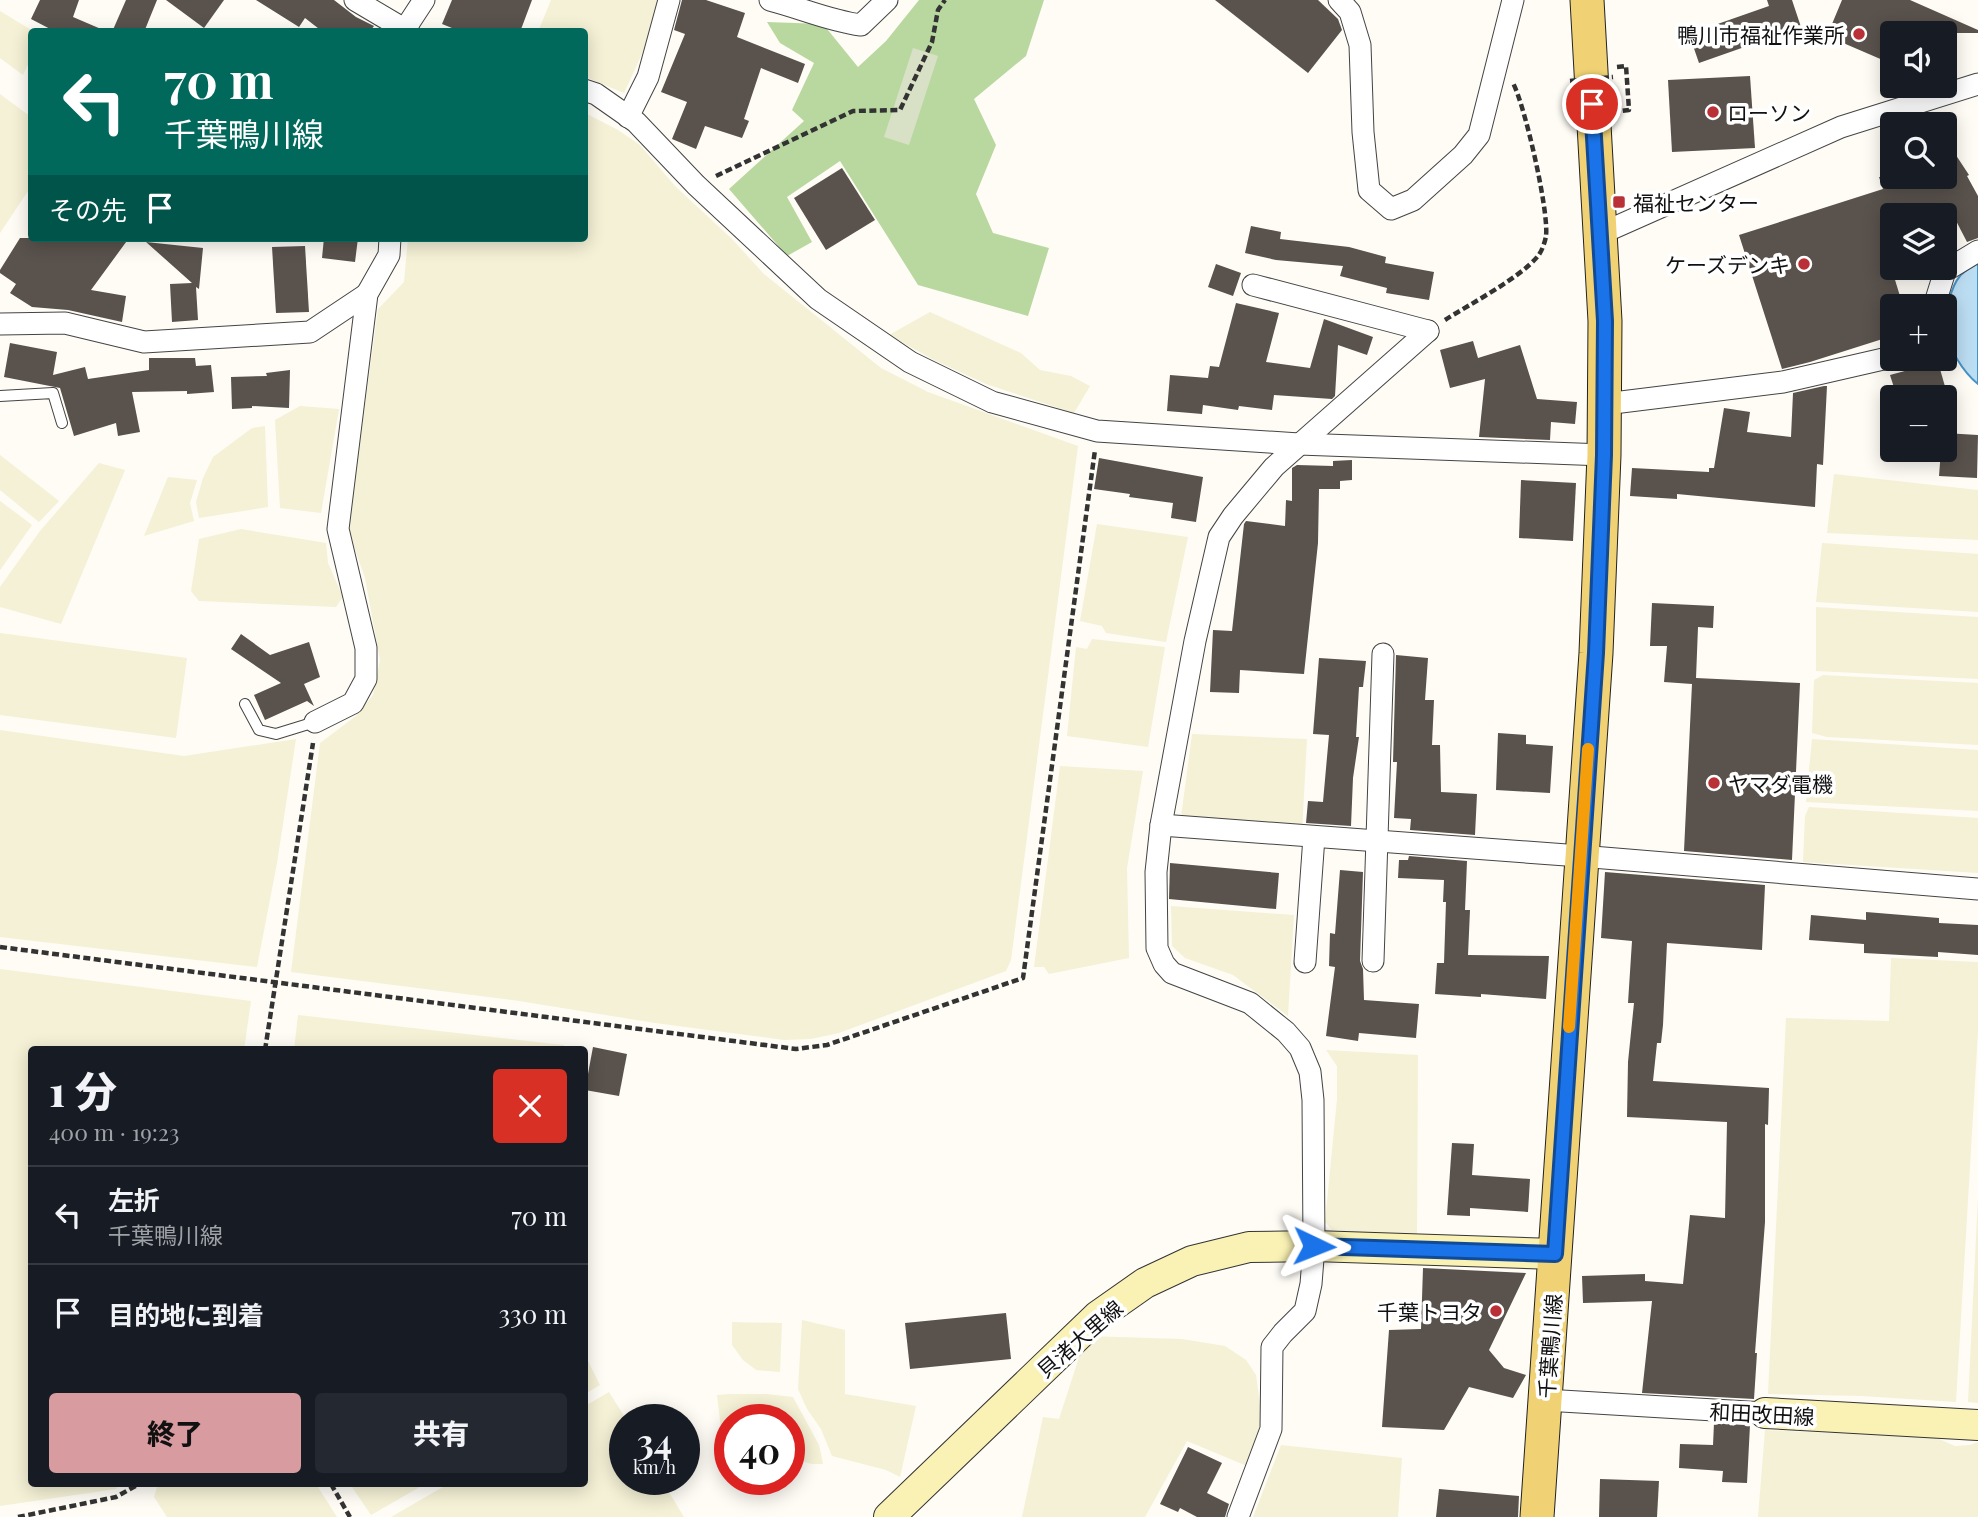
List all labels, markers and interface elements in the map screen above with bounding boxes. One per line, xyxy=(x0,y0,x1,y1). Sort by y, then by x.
place label: 鴨川市福祉作業所 xyxy=(1677,20,1845,48)
map controls xyxy=(1880,21,1957,462)
button: sound xyxy=(1880,21,1957,98)
marker: 鴨川市福祉作業所 xyxy=(1851,26,1867,42)
text: 70 m xyxy=(164,46,274,111)
icon: left xyxy=(49,56,140,147)
pin xyxy=(1562,74,1622,134)
icon: arrive xyxy=(1573,85,1611,123)
place label: ローソン xyxy=(1727,98,1811,126)
marker: ローソン xyxy=(1705,104,1721,120)
text: 千葉鴨川線 xyxy=(164,111,324,154)
button: search xyxy=(1880,112,1957,189)
place label: 福祉センター xyxy=(1633,188,1759,216)
icon: arrive xyxy=(141,189,179,227)
text: その先 xyxy=(49,192,127,227)
marker: 福祉センター xyxy=(1611,194,1627,210)
button: layers xyxy=(1880,203,1957,280)
place label: ケーズデンキ xyxy=(1665,250,1790,278)
marker: ケーズデンキ xyxy=(1796,256,1812,272)
button: + xyxy=(1880,294,1957,371)
button: − xyxy=(1880,385,1957,462)
place label: ヤマダ電機 xyxy=(1728,769,1833,797)
marker: ヤマダ電機 xyxy=(1706,775,1722,791)
text: 1 分 xyxy=(49,1062,117,1118)
button: close xyxy=(493,1069,567,1143)
text: 400 m · 19:23 xyxy=(49,1116,179,1147)
text: 左折 xyxy=(108,1182,160,1217)
icon: left xyxy=(49,1196,87,1234)
text: 70 m xyxy=(511,1198,567,1233)
position arrow xyxy=(1277,1209,1351,1283)
text: 千葉鴨川線 xyxy=(108,1219,223,1250)
street label: 貝渚大里線 xyxy=(1030,1293,1128,1383)
street label: 千葉鴨川線 xyxy=(1531,1293,1567,1399)
icon: arrive xyxy=(49,1294,87,1332)
text: 330 m xyxy=(498,1296,567,1331)
text: 目的地に到着 xyxy=(108,1297,264,1332)
place label: 千葉トヨタ xyxy=(1377,1297,1482,1325)
marker: 千葉トヨタ xyxy=(1488,1303,1504,1319)
button: 終了 xyxy=(49,1393,301,1473)
button: 共有 xyxy=(315,1393,567,1473)
street label: 和田改田線 xyxy=(1709,1396,1815,1430)
speed limit sign: 40 xyxy=(714,1404,805,1495)
text: 34 xyxy=(637,1417,672,1464)
text: km/h xyxy=(633,1455,676,1479)

